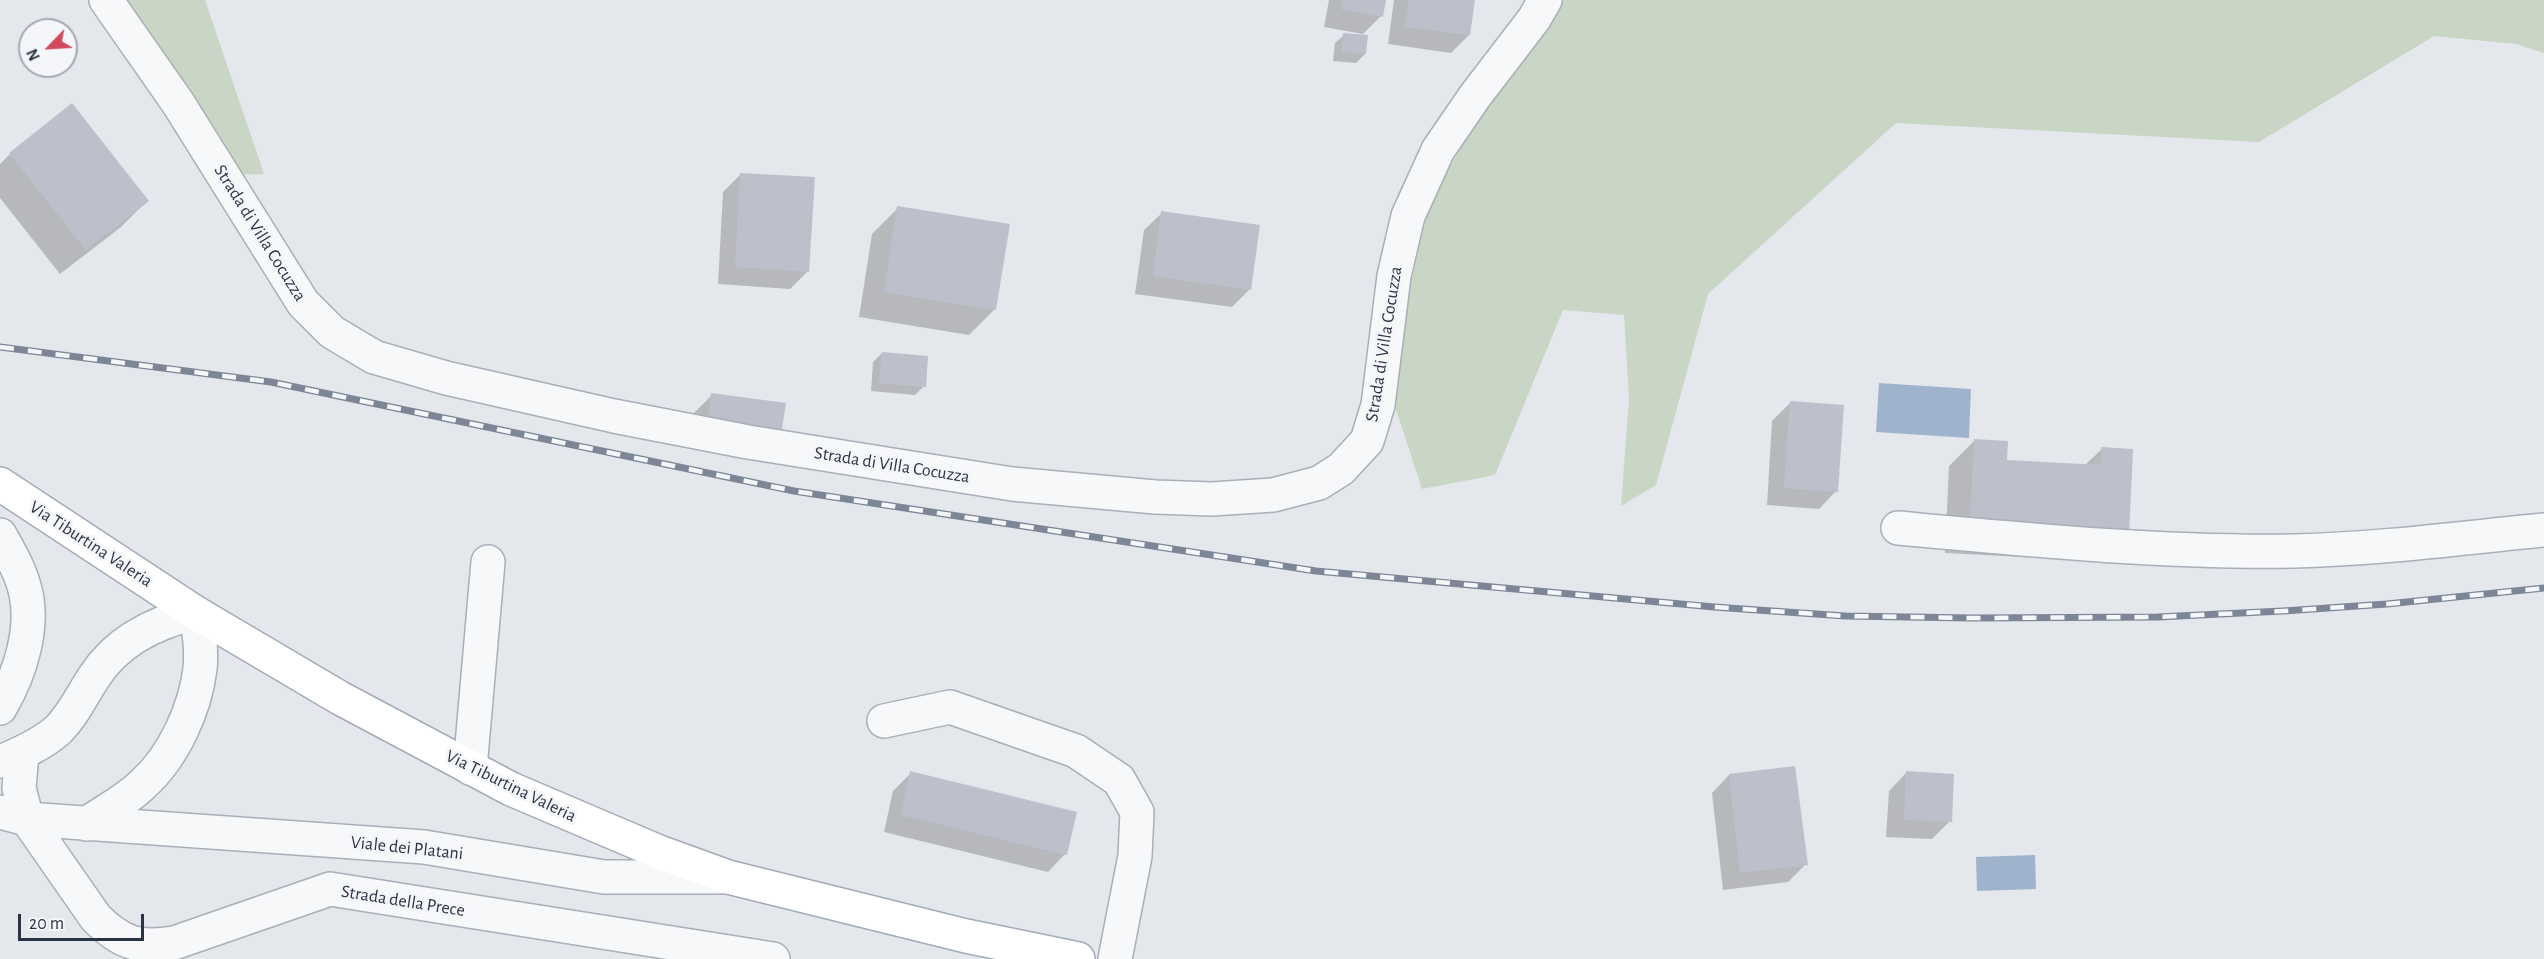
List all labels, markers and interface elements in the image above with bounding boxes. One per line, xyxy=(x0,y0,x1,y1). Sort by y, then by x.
north arrow xyxy=(18,18,78,78)
text: N xyxy=(24,46,43,63)
street label: Strada di Villa Cocuzza xyxy=(209,161,311,305)
street label: Strada di Villa Cocuzza xyxy=(1361,265,1407,423)
street label: Strada di Villa Cocuzza xyxy=(813,442,971,488)
street label: Via Tiburtina Valeria xyxy=(25,496,157,592)
street label: Via Tiburtina Valeria xyxy=(442,745,580,827)
street label: Viale dei Platani xyxy=(350,831,464,865)
street label: Strada della Prece xyxy=(340,881,466,921)
scale bar xyxy=(21,902,147,940)
text: 20 m xyxy=(29,915,64,933)

